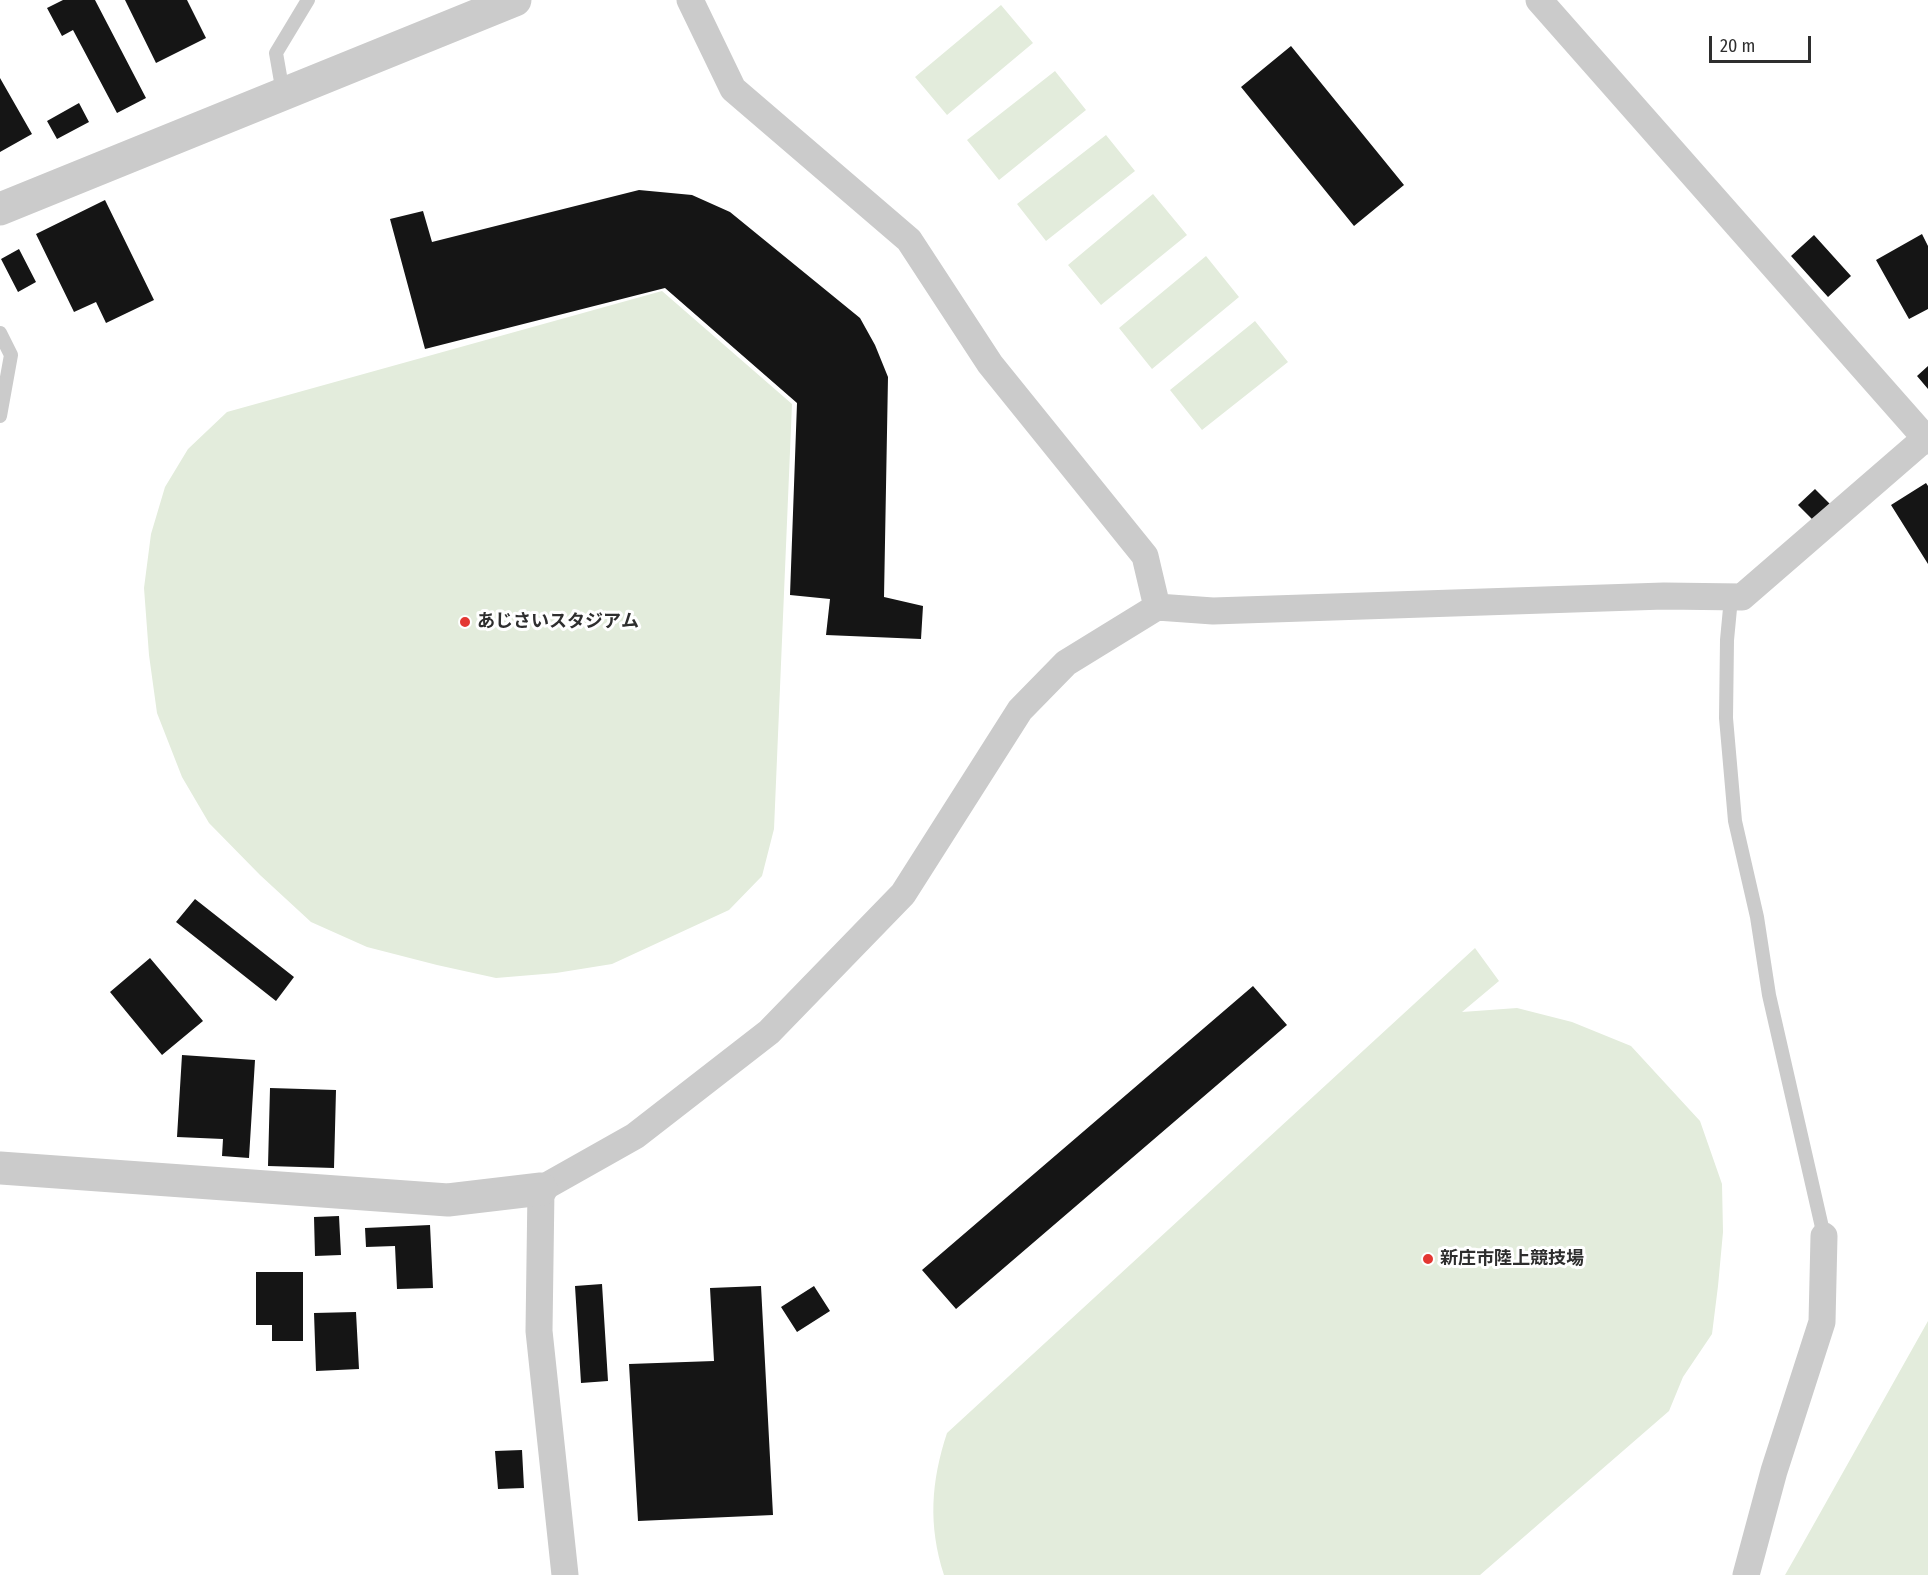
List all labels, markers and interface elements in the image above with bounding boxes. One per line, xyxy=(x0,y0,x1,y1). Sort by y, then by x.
scale bar xyxy=(1712,24,1814,62)
text: 20 m xyxy=(1720,35,1755,57)
place label: あじさいスタジアム xyxy=(477,611,639,633)
marker: あじさいスタジアム xyxy=(458,615,472,629)
place label: 新庄市陸上競技場 xyxy=(1440,1248,1584,1270)
marker: 新庄市陸上競技場 xyxy=(1421,1252,1435,1266)

